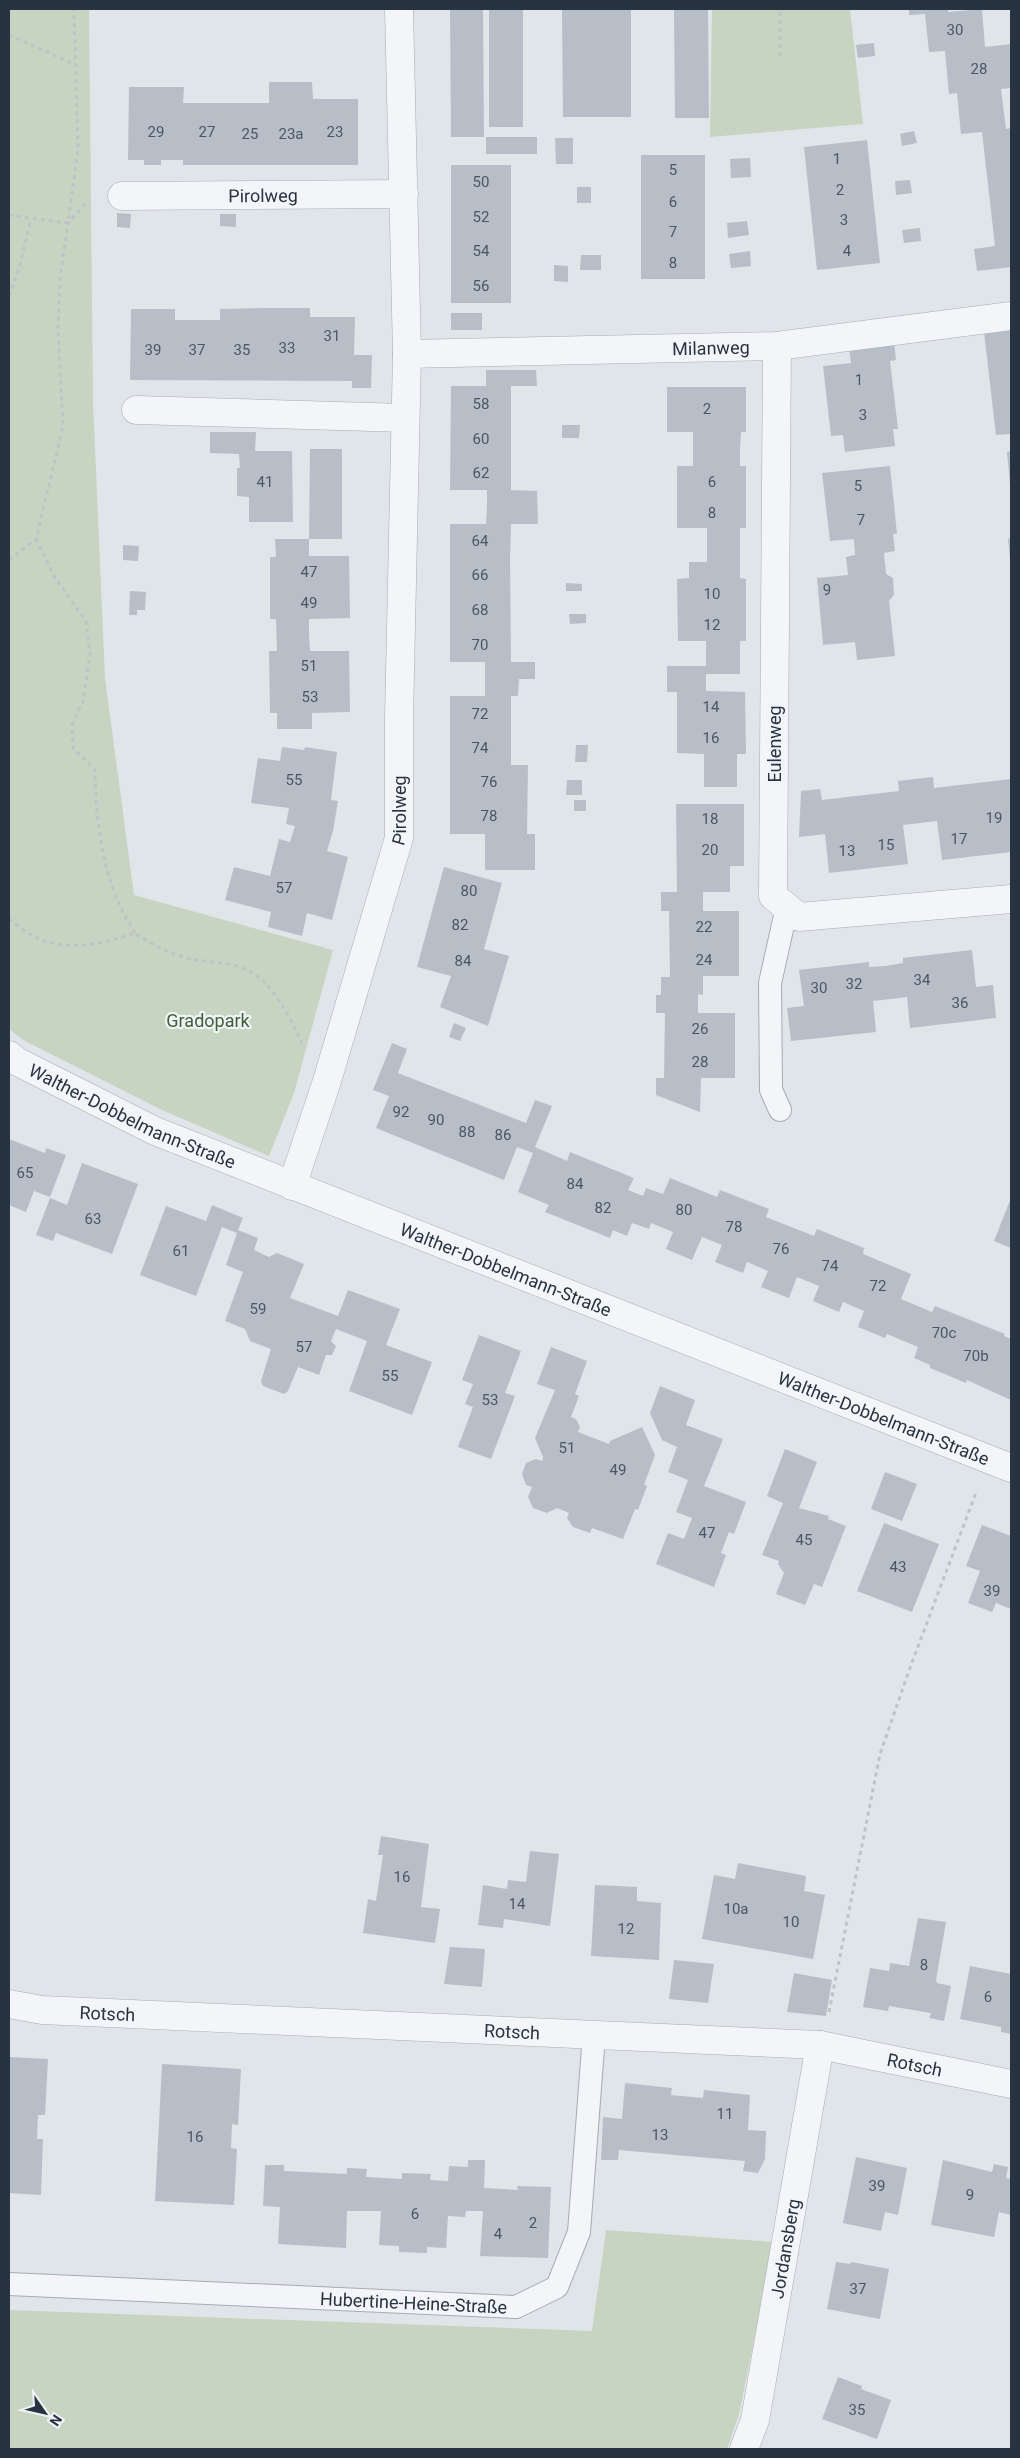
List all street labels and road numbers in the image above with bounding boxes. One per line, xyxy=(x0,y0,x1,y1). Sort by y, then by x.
street label: Pirolweg xyxy=(228,184,298,206)
street label: Milanweg xyxy=(672,336,750,359)
street label: Eulenweg xyxy=(764,705,785,783)
street label: Pirolweg xyxy=(387,775,410,848)
street label: Walther-Dobbelmann-Straße xyxy=(26,1059,239,1172)
street label: Walther-Dobbelmann-Straße xyxy=(397,1218,615,1320)
street label: Walther-Dobbelmann-Straße xyxy=(775,1367,992,1469)
street label: Rotsch xyxy=(79,2001,136,2025)
street label: Rotsch xyxy=(484,2019,540,2043)
street label: Rotsch xyxy=(885,2048,944,2080)
street label: Jordansberg xyxy=(766,2197,804,2300)
street label: Hubertine-Heine-Straße xyxy=(320,2288,508,2317)

